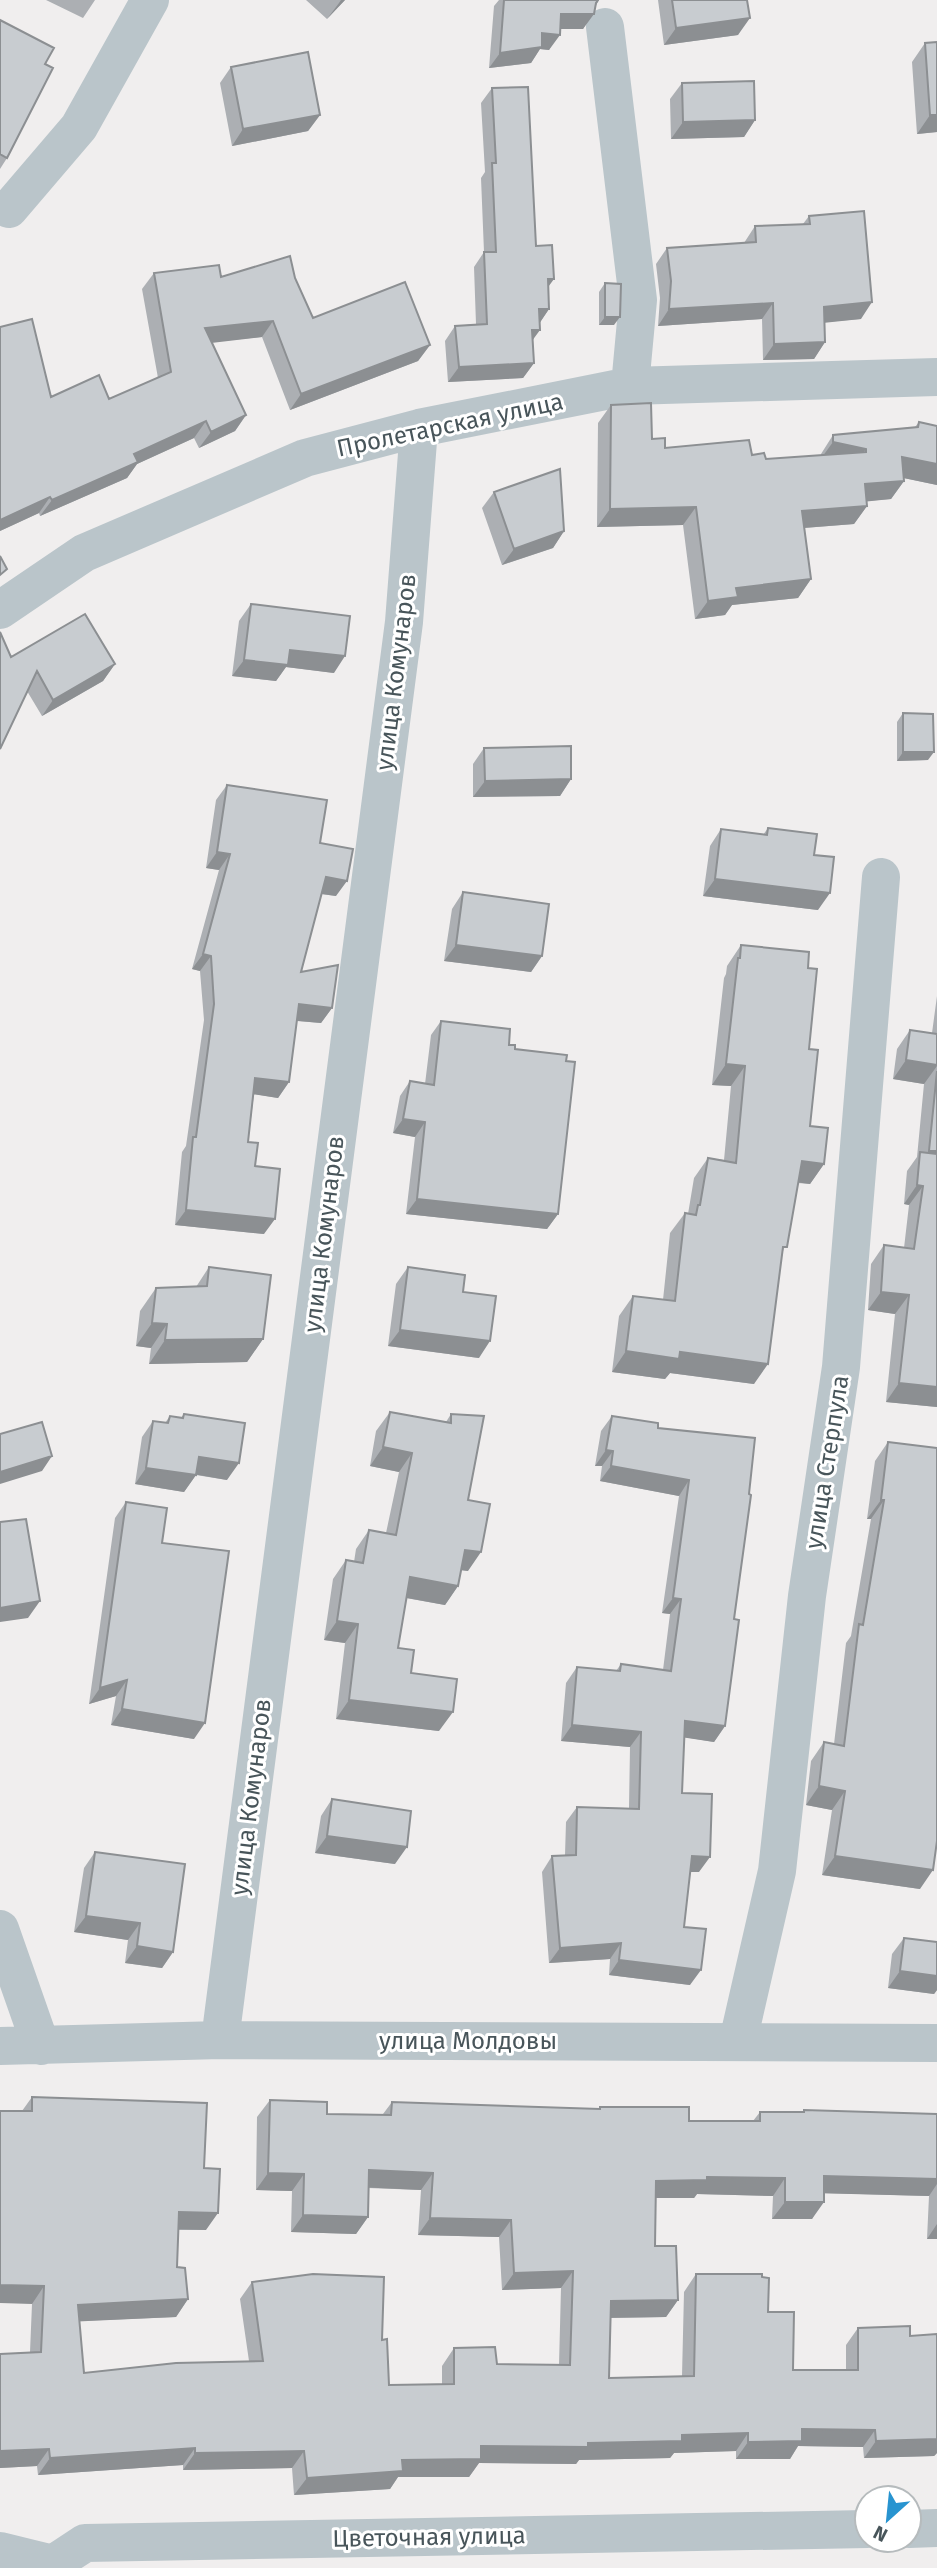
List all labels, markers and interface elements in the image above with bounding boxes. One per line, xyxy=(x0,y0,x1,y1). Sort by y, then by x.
street label: Пролетарская улица xyxy=(334,387,566,463)
street label: улица Комунаров xyxy=(370,572,422,772)
street label: улица Комунаров xyxy=(298,1134,350,1334)
street label: улица Стерпула xyxy=(799,1373,855,1551)
street label: улица Комунаров xyxy=(225,1697,277,1897)
street label: улица Молдовы xyxy=(379,2027,557,2055)
north arrow xyxy=(853,2484,923,2554)
street label: Цветочная улица xyxy=(332,2521,526,2553)
text: N xyxy=(870,2521,891,2547)

